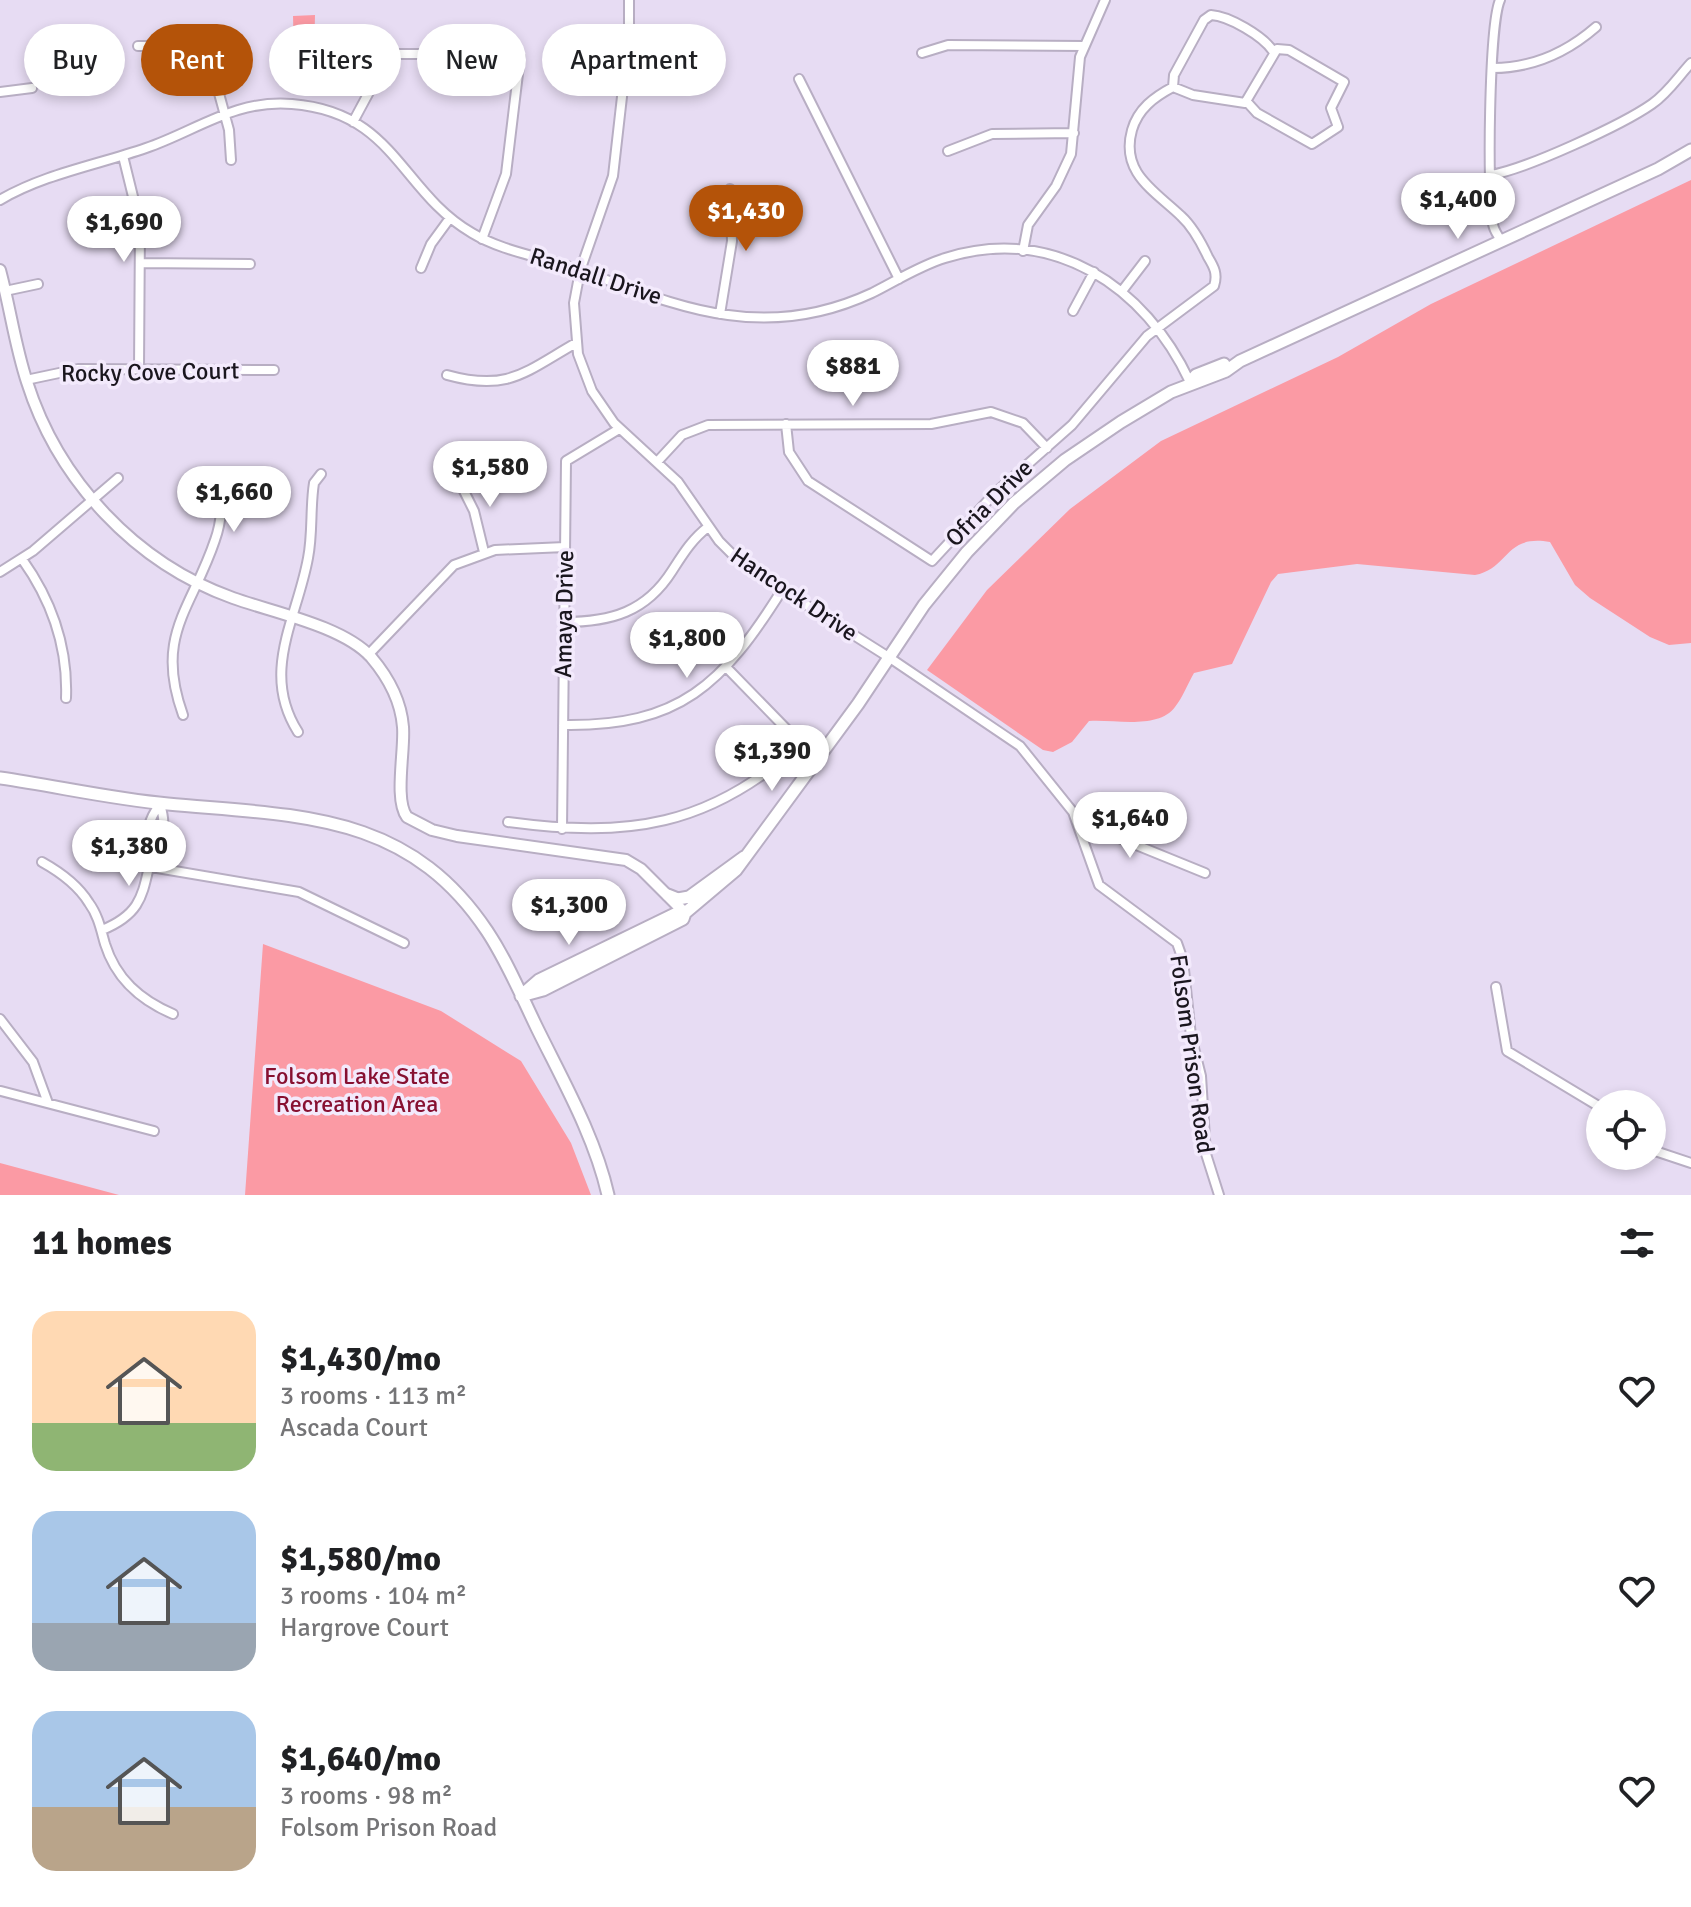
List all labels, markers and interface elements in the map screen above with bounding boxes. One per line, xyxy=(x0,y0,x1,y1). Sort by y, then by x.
chip: Buy xyxy=(24,24,125,96)
chip: Rent xyxy=(141,24,253,96)
chip: Filters xyxy=(269,24,401,96)
chip: New xyxy=(417,24,526,96)
chip: Apartment xyxy=(542,24,726,96)
pin: $1,400 xyxy=(1393,173,1523,241)
text: $1,400 xyxy=(1419,183,1497,215)
pin: $1,430 xyxy=(681,185,811,253)
text: $1,430 xyxy=(707,195,785,227)
pin: $1,690 xyxy=(59,196,189,264)
text: $1,690 xyxy=(85,206,163,238)
street label: Randall Drive xyxy=(526,241,666,311)
pin: $881 xyxy=(806,340,900,408)
text: $881 xyxy=(825,350,881,382)
street label: Rocky Cove Court xyxy=(60,355,240,389)
pin: $1,580 xyxy=(425,441,555,509)
text: $1,580 xyxy=(451,451,529,483)
street label: Ofria Drive xyxy=(939,453,1039,553)
pin: $1,660 xyxy=(169,466,299,534)
text: $1,660 xyxy=(195,476,273,508)
street label: Hancock Drive xyxy=(725,540,863,648)
street label: Amaya Drive xyxy=(548,550,580,678)
pin: $1,800 xyxy=(622,612,752,680)
text: $1,800 xyxy=(648,622,726,654)
pin: $1,390 xyxy=(707,725,837,793)
text: $1,390 xyxy=(733,735,811,767)
pin: $1,640 xyxy=(1065,792,1195,860)
text: $1,640 xyxy=(1091,802,1169,834)
pin: $1,380 xyxy=(64,820,194,888)
text: $1,380 xyxy=(90,830,168,862)
pin: $1,300 xyxy=(504,879,634,947)
text: $1,300 xyxy=(530,889,608,921)
street label: Folsom Prison Road xyxy=(1163,953,1221,1155)
park label: Folsom Lake State Recreation Area xyxy=(264,1061,450,1119)
map controls xyxy=(1586,1090,1666,1170)
button: locate xyxy=(1586,1090,1666,1170)
icon: filters xyxy=(1615,1221,1659,1265)
text: 11 homes xyxy=(32,1222,172,1264)
text: $1,430/mo xyxy=(280,1338,441,1380)
icon: home xyxy=(96,1343,192,1439)
icon: heart xyxy=(1615,1369,1659,1413)
text: 3 rooms · 113 m² xyxy=(280,1380,467,1412)
text: Ascada Court xyxy=(280,1412,428,1444)
text: $1,580/mo xyxy=(280,1538,441,1580)
icon: home xyxy=(96,1543,192,1639)
icon: heart xyxy=(1615,1569,1659,1613)
text: 3 rooms · 104 m² xyxy=(280,1580,467,1612)
text: Hargrove Court xyxy=(280,1612,449,1644)
text: $1,640/mo xyxy=(280,1738,441,1780)
icon: home xyxy=(96,1743,192,1839)
icon: heart xyxy=(1615,1769,1659,1813)
text: 3 rooms · 98 m² xyxy=(280,1780,453,1812)
text: Folsom Prison Road xyxy=(280,1812,497,1844)

